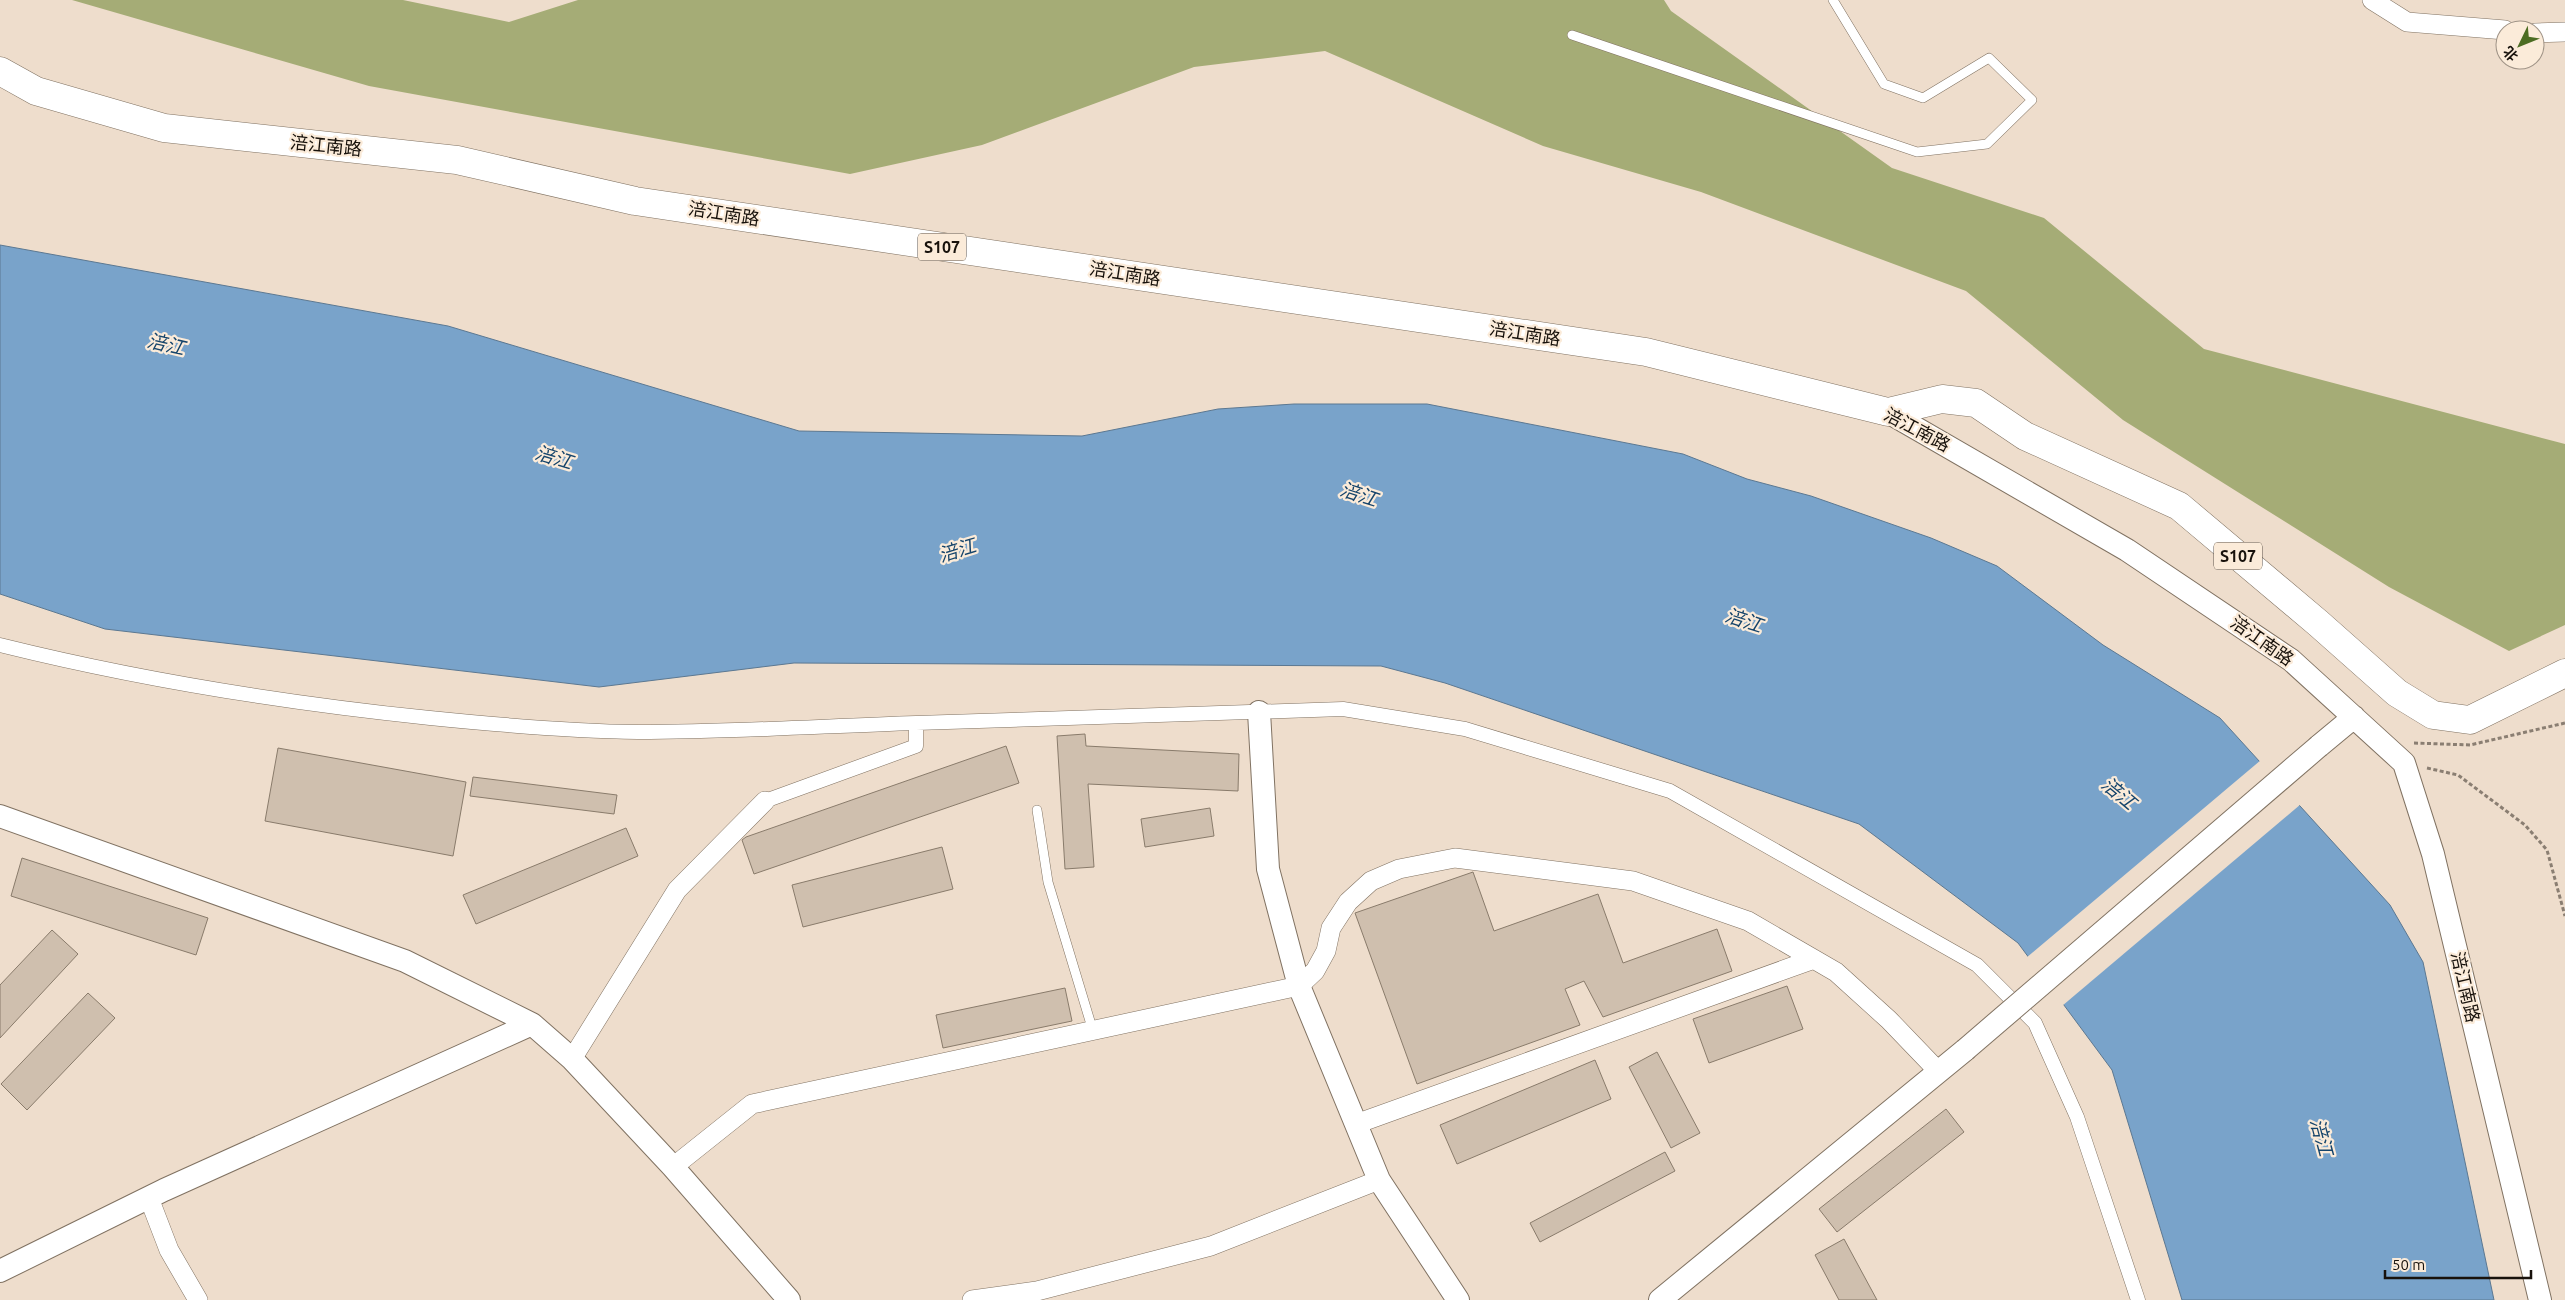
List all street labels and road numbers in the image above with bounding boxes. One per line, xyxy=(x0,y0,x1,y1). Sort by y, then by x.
street label: 涪江南路 xyxy=(289,131,363,159)
street label: 涪江南路 xyxy=(687,198,761,229)
road number: S107 xyxy=(918,233,966,260)
street label: 涪江南路 xyxy=(1088,258,1162,289)
street label: 涪江南路 xyxy=(1488,318,1562,349)
street label: 涪江南路 xyxy=(1881,403,1954,455)
road number: S107 xyxy=(2214,542,2262,570)
street label: 涪江南路 xyxy=(2227,611,2298,669)
street label: 涪江南路 xyxy=(2448,949,2484,1024)

